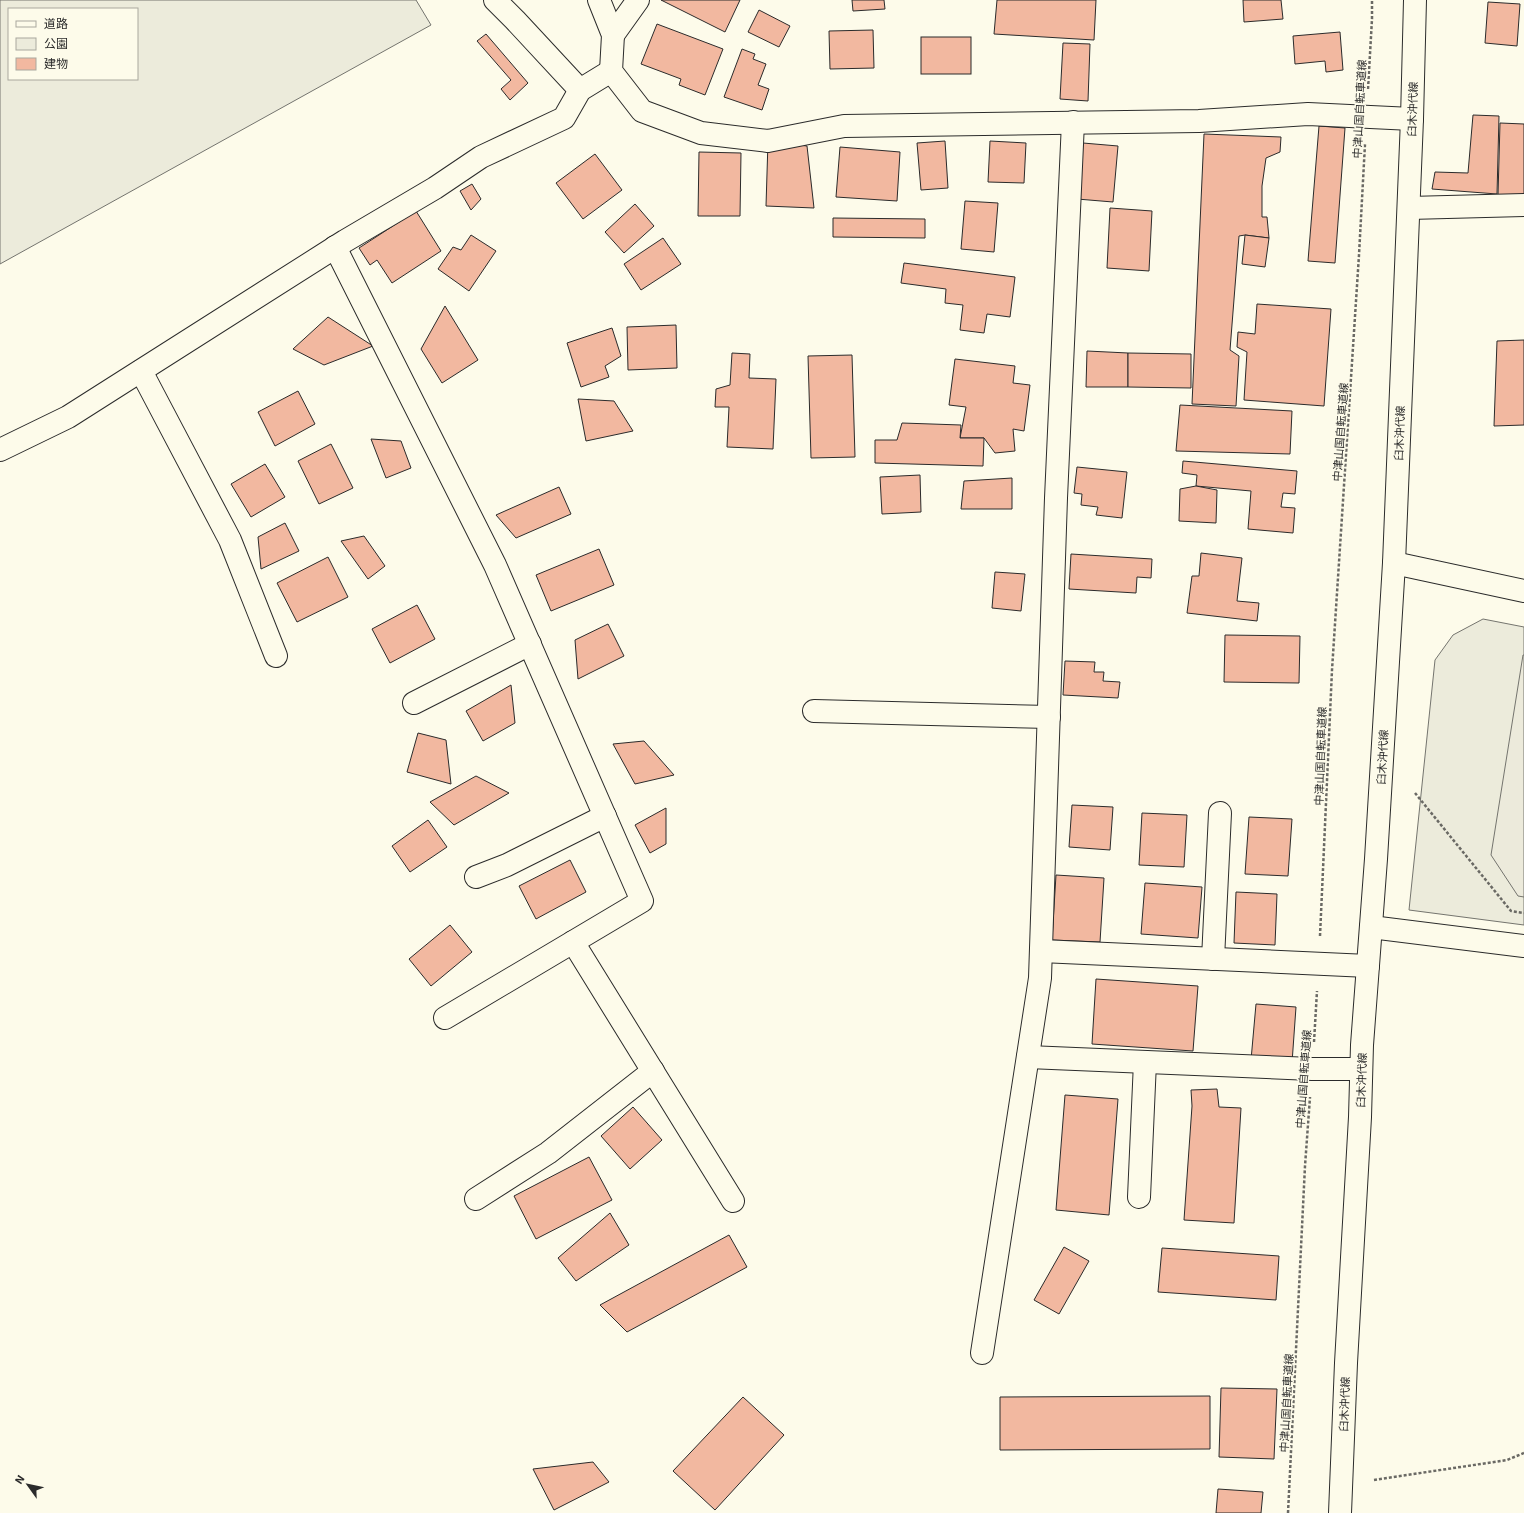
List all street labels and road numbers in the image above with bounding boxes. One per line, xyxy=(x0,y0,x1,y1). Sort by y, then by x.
street label: 中津山国自転車道線 xyxy=(1350,59,1368,159)
street label: 臼木沖代線 xyxy=(1405,81,1419,137)
street label: 中津山国自転車道線 xyxy=(1330,382,1350,482)
street label: 臼木沖代線 xyxy=(1392,405,1406,461)
street label: 中津山国自転車道線 xyxy=(1312,706,1328,806)
street label: 臼木沖代線 xyxy=(1374,729,1390,785)
street label: 中津山国自転車道線 xyxy=(1293,1029,1313,1129)
street label: 臼木沖代線 xyxy=(1354,1052,1368,1108)
street label: 中津山国自転車道線 xyxy=(1277,1353,1295,1453)
street label: 臼木沖代線 xyxy=(1337,1376,1351,1432)

